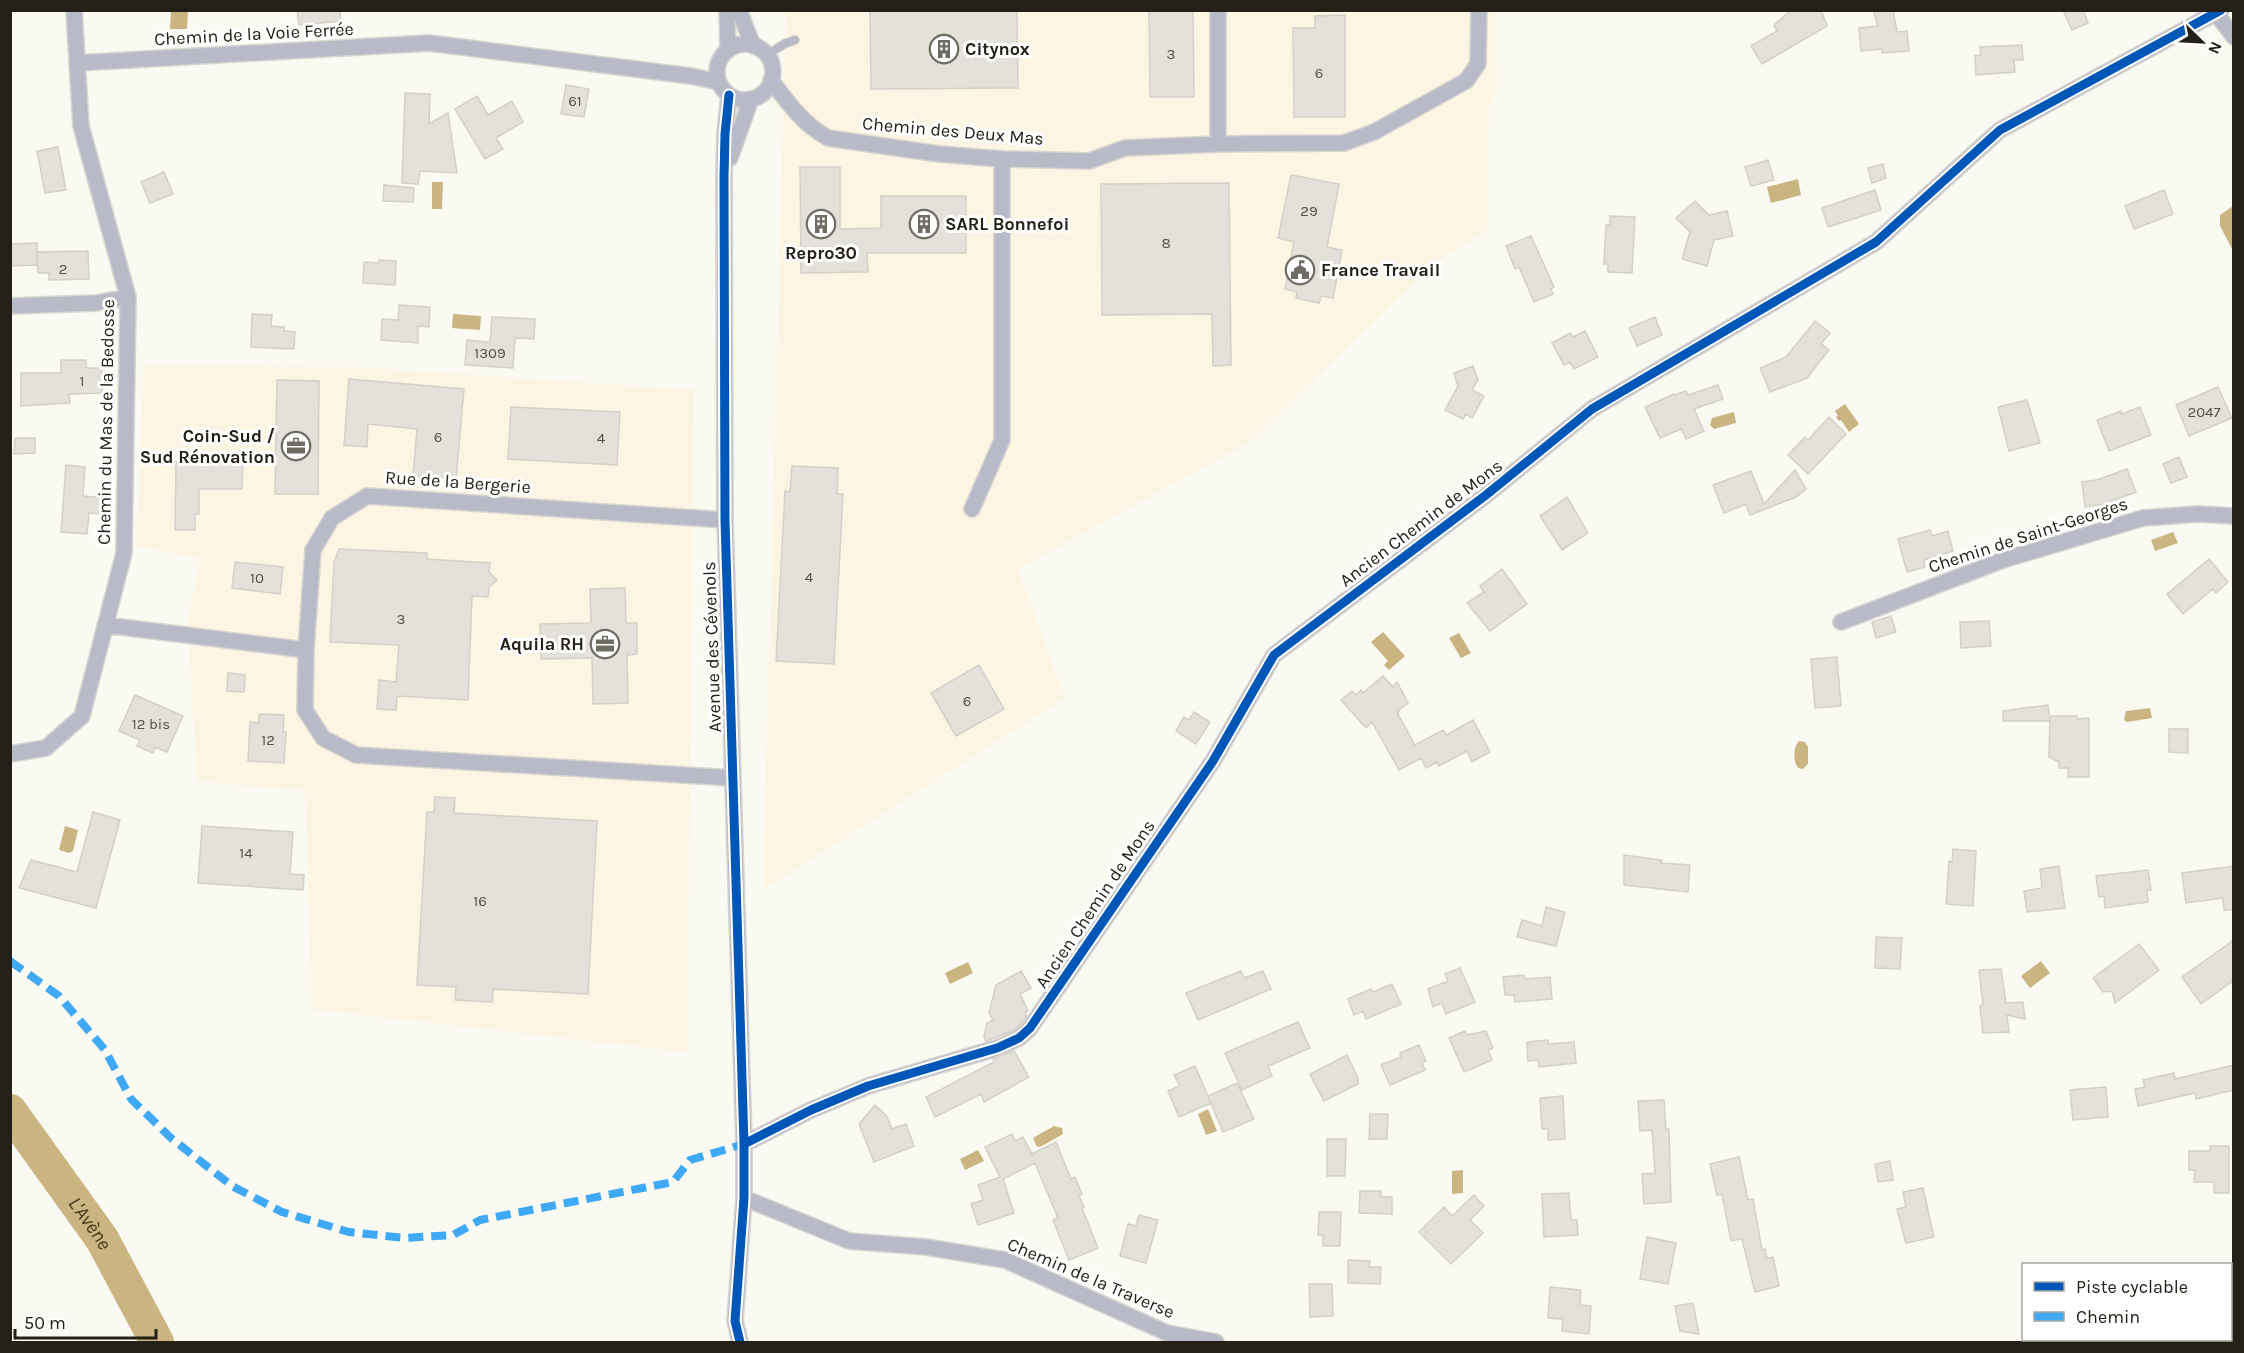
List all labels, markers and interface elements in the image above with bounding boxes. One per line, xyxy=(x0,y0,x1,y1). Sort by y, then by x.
north arrow xyxy=(2172,12,2232,72)
street label: Chemin de la Voie Ferrée xyxy=(154,18,354,50)
building icon: Citynox xyxy=(928,33,960,65)
place label: Citynox xyxy=(965,38,1030,60)
text: N xyxy=(2204,39,2226,57)
house number: 3 xyxy=(1167,45,1175,63)
house number: 6 xyxy=(1315,64,1323,82)
house number: 61 xyxy=(568,92,582,110)
street label: Chemin des Deux Mas xyxy=(861,112,1045,150)
house number: 29 xyxy=(1300,202,1318,220)
building icon: Repro30 xyxy=(805,208,837,240)
building icon: SARL Bonnefoi xyxy=(908,208,940,240)
place label: SARL Bonnefoi xyxy=(945,213,1069,235)
house number: 8 xyxy=(1161,234,1171,252)
place label: Repro30 xyxy=(785,242,857,264)
public building icon: France Travail xyxy=(1284,254,1316,286)
place label: France Travail xyxy=(1321,259,1440,281)
house number: 2 xyxy=(59,260,67,278)
street label: Chemin du Mas de la Bedosse xyxy=(93,299,119,545)
house number: 1309 xyxy=(474,344,506,362)
house number: 1 xyxy=(80,372,84,390)
house number: 2047 xyxy=(2187,403,2221,421)
place label: Coin-Sud / Sud Rénovation xyxy=(140,425,275,468)
house number: 6 xyxy=(434,428,442,446)
house number: 4 xyxy=(597,429,606,447)
office icon: Coin-Sud / Sud Rénovation xyxy=(280,430,312,462)
street label: Ancien Chemin de Mons xyxy=(1335,455,1507,591)
street label: Rue de la Bergerie xyxy=(384,466,532,498)
street label: Chemin de Saint-Georges xyxy=(1925,492,2131,578)
street label: Avenue des Cévenols xyxy=(698,561,726,733)
house number: 4 xyxy=(805,568,814,586)
house number: 10 xyxy=(250,569,264,587)
house number: 3 xyxy=(397,610,405,628)
office icon: Aquila RH xyxy=(589,628,621,660)
place label: Aquila RH xyxy=(500,633,584,655)
house number: 6 xyxy=(963,692,971,710)
house number: 12 bis xyxy=(132,715,170,733)
house number: 12 xyxy=(261,731,275,749)
street label: Ancien Chemin de Mons xyxy=(1030,816,1160,992)
house number: 14 xyxy=(239,844,253,862)
house number: 16 xyxy=(473,892,487,910)
water label: L'Avène xyxy=(64,1192,117,1253)
street label: Chemin de la Traverse xyxy=(1004,1233,1178,1323)
legend xyxy=(2022,1263,2232,1341)
text: Piste cyclable xyxy=(2076,1276,2188,1298)
scale bar xyxy=(15,1302,156,1340)
text: Chemin xyxy=(2076,1306,2140,1328)
text: 50 m xyxy=(24,1312,66,1334)

